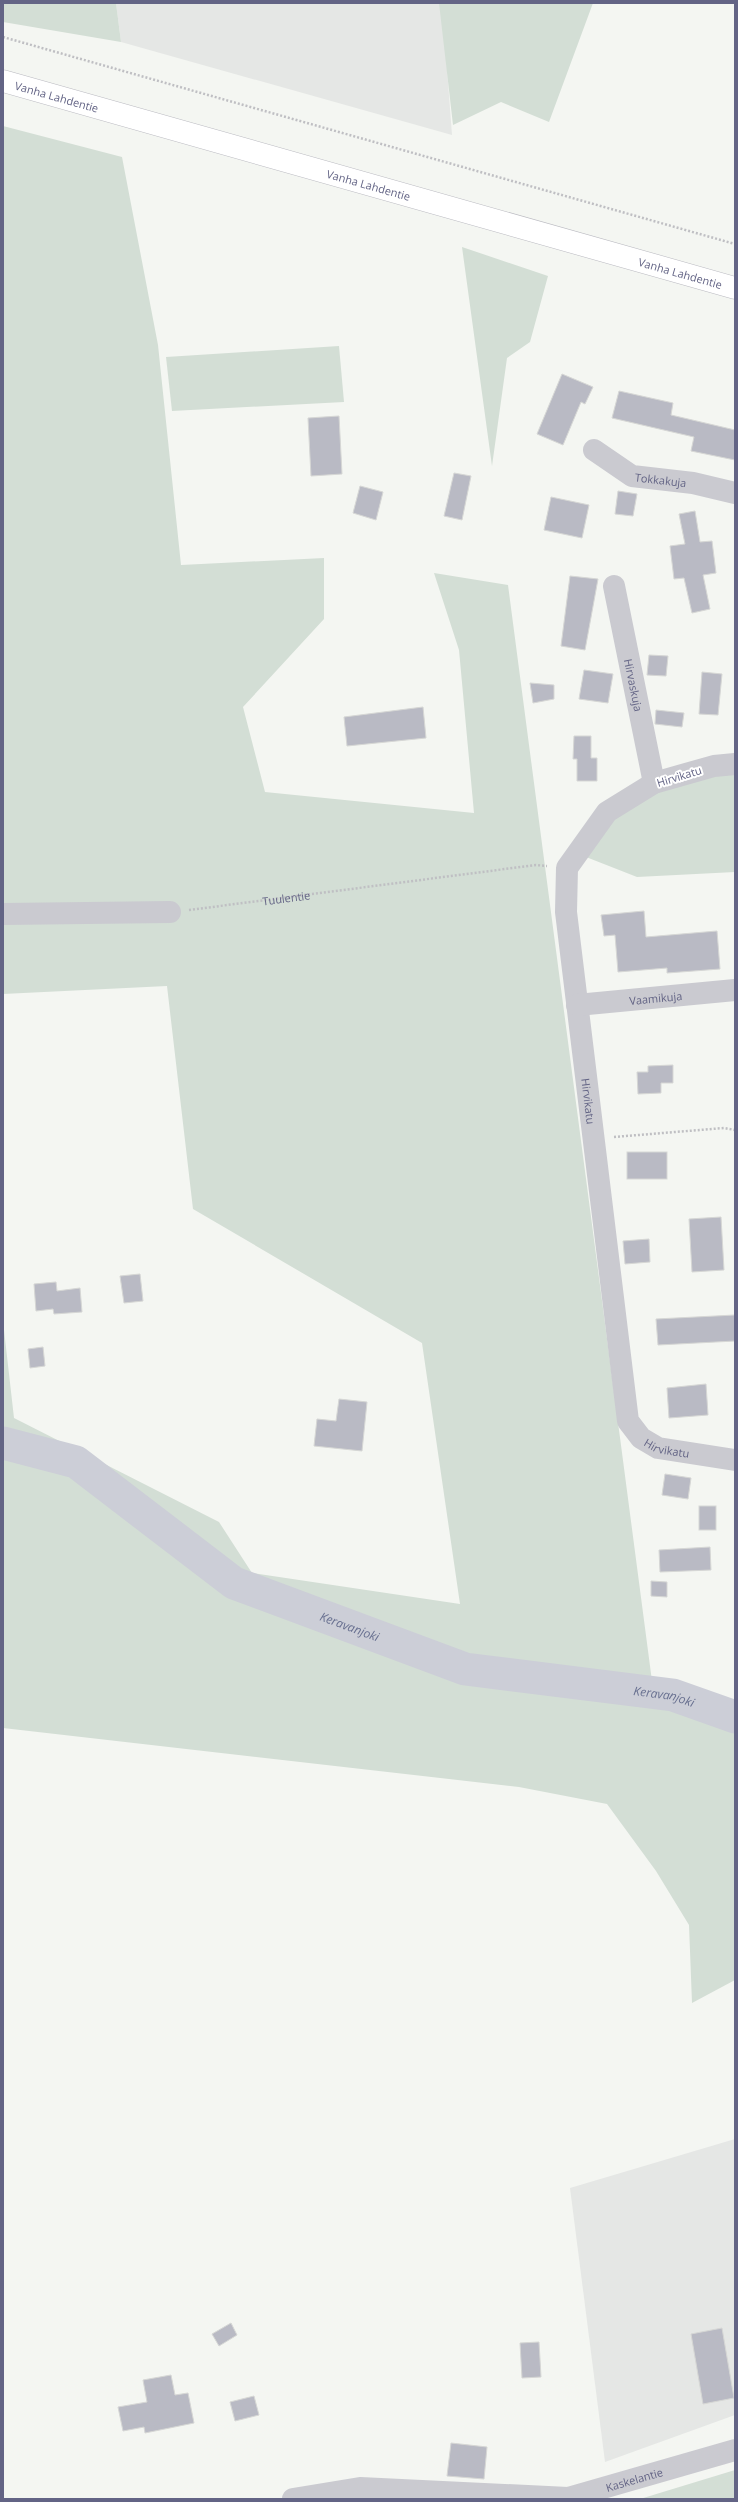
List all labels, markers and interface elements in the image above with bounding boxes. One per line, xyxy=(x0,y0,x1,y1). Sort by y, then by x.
street label: Vanha Lahdentie xyxy=(13,77,100,115)
street label: Vanha Lahdentie xyxy=(325,165,412,203)
street label: Vanha Lahdentie xyxy=(637,254,724,292)
street label: Tokkakuja xyxy=(634,469,687,490)
street label: Hirvaskuja xyxy=(621,657,647,713)
street label: Hirvikatu xyxy=(655,762,703,790)
street label: Tuulentie xyxy=(261,887,311,908)
street label: Vaamikuja xyxy=(628,988,683,1008)
street label: Hirvikatu xyxy=(579,1077,599,1125)
street label: Hirvikatu xyxy=(642,1434,691,1460)
water label: Keravanjoki xyxy=(318,1607,383,1645)
water label: Keravanjoki xyxy=(633,1682,698,1711)
street label: Kaskelantie xyxy=(604,2464,664,2494)

